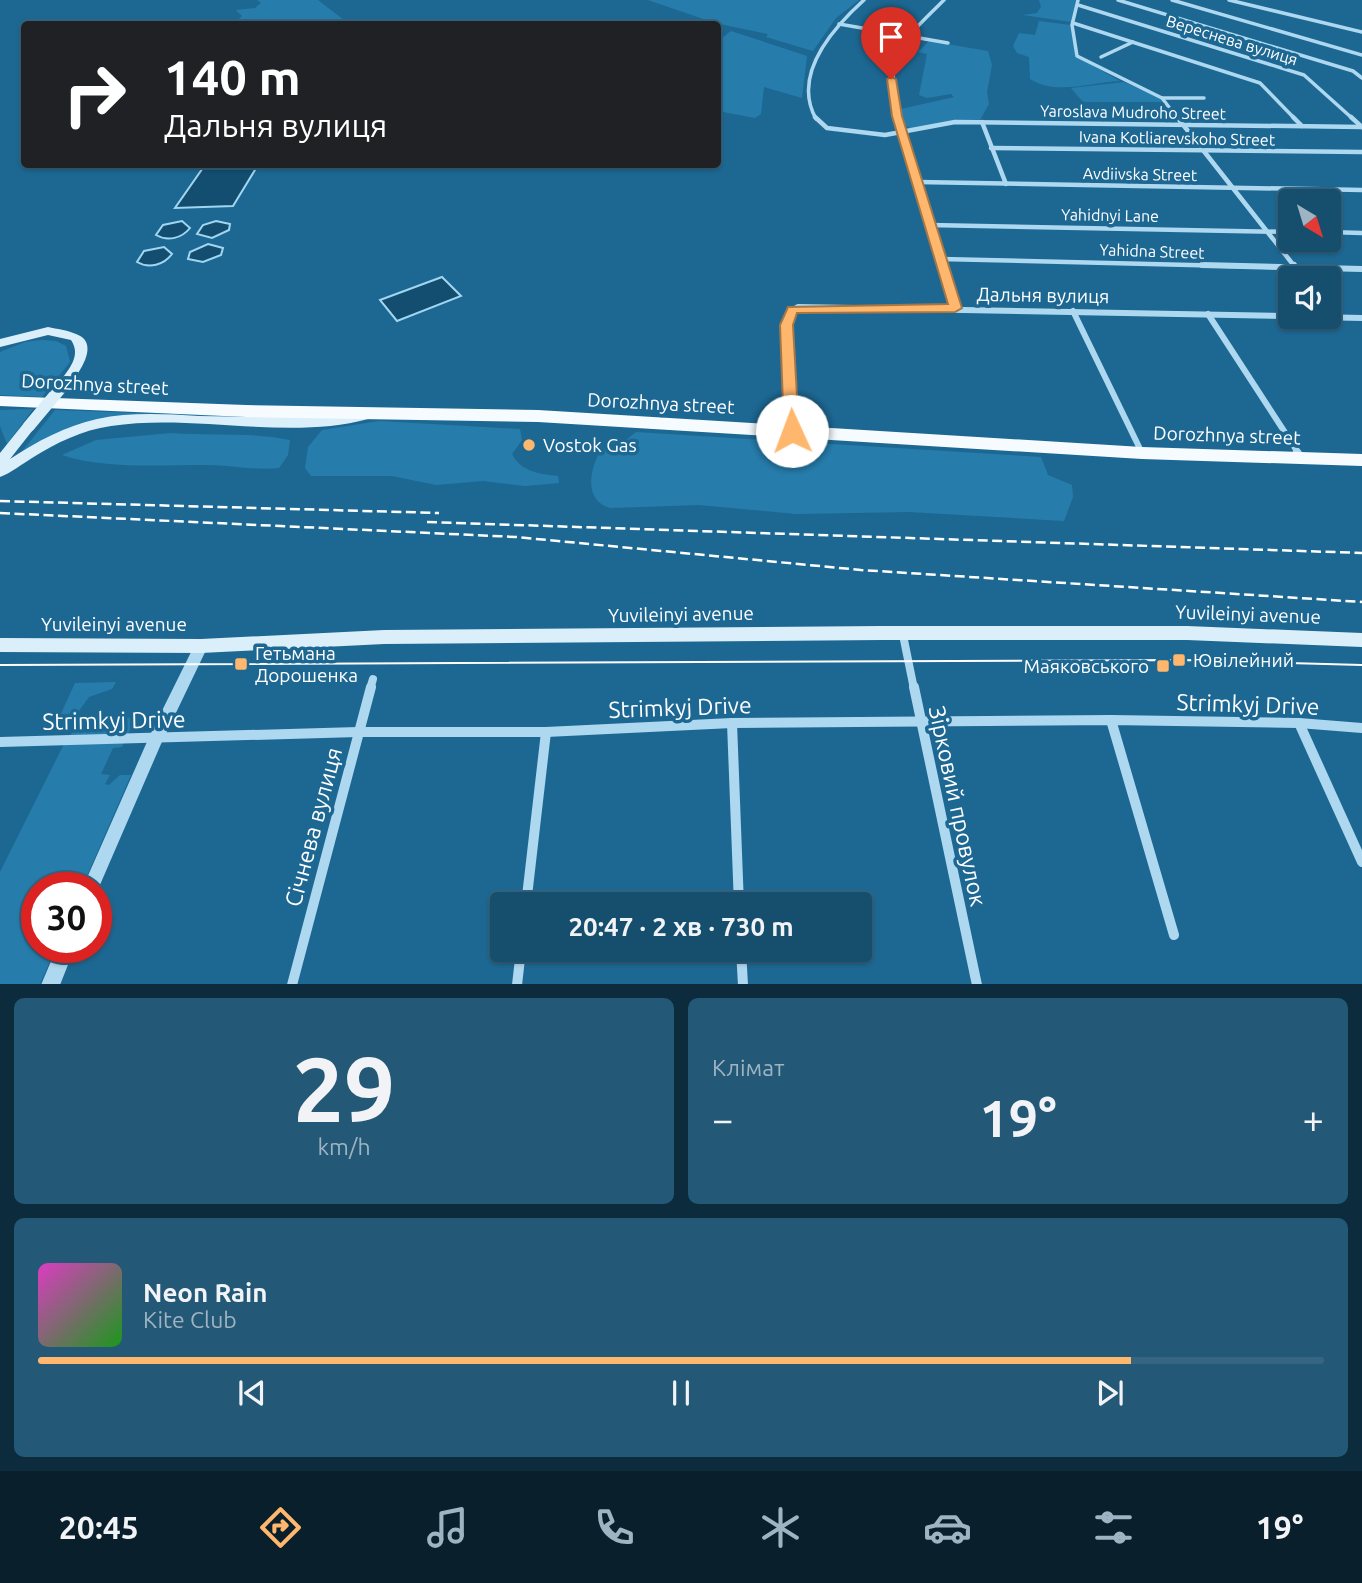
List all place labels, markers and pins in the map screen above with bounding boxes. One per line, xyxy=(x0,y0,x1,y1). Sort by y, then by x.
pin xyxy=(861,7,921,79)
place label: Vostok Gas xyxy=(543,434,637,456)
marker: Vostok Gas xyxy=(521,437,537,453)
place label: Гетьмана Дорошенка xyxy=(255,642,358,686)
place label: Ювілейний xyxy=(1193,649,1294,671)
marker: Ювілейний xyxy=(1171,652,1187,668)
place label: Маяковського xyxy=(1024,655,1149,677)
marker: Гетьмана Дорошенка xyxy=(233,656,249,672)
marker: Маяковського xyxy=(1155,658,1171,674)

